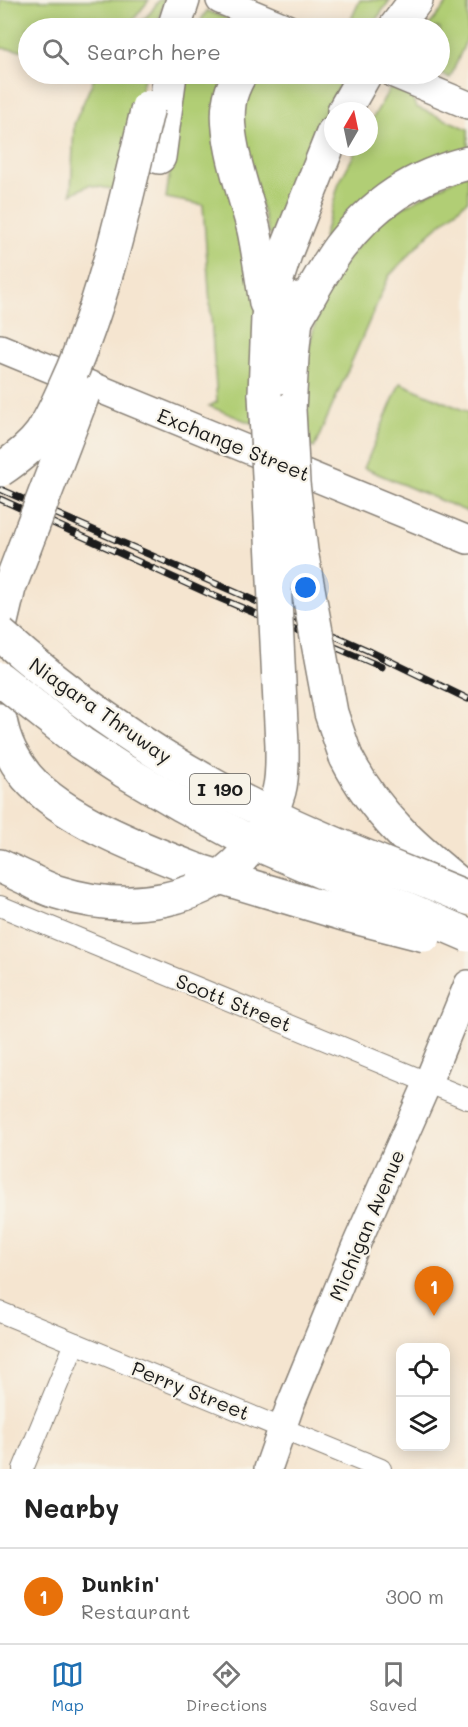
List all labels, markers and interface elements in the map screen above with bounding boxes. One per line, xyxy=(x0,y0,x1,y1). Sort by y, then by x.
search box xyxy=(18,18,450,84)
icon: search xyxy=(39,35,72,68)
text: Search here xyxy=(87,37,221,66)
north arrow xyxy=(324,102,378,156)
street label: Exchange Street xyxy=(154,402,314,486)
your location xyxy=(291,573,320,602)
street label: Niagara Thruway xyxy=(25,651,177,769)
road number: I 190 xyxy=(190,774,250,804)
street label: Scott Street xyxy=(172,967,296,1037)
street label: Michigan Avenue xyxy=(322,1145,410,1305)
pin: 1 xyxy=(414,1266,454,1316)
map controls xyxy=(396,1343,450,1451)
button: locate xyxy=(396,1343,450,1397)
street label: Perry Street xyxy=(128,1354,254,1426)
button: layers xyxy=(396,1397,450,1451)
text: Nearby xyxy=(24,1491,119,1525)
text: Dunkin' xyxy=(81,1569,160,1598)
text: 1 xyxy=(39,1583,48,1609)
text: 300 m xyxy=(385,1583,444,1609)
text: Restaurant xyxy=(81,1598,191,1624)
tab: Map xyxy=(51,1658,84,1715)
tab: Directions xyxy=(186,1658,267,1715)
tab: Saved xyxy=(369,1658,417,1715)

